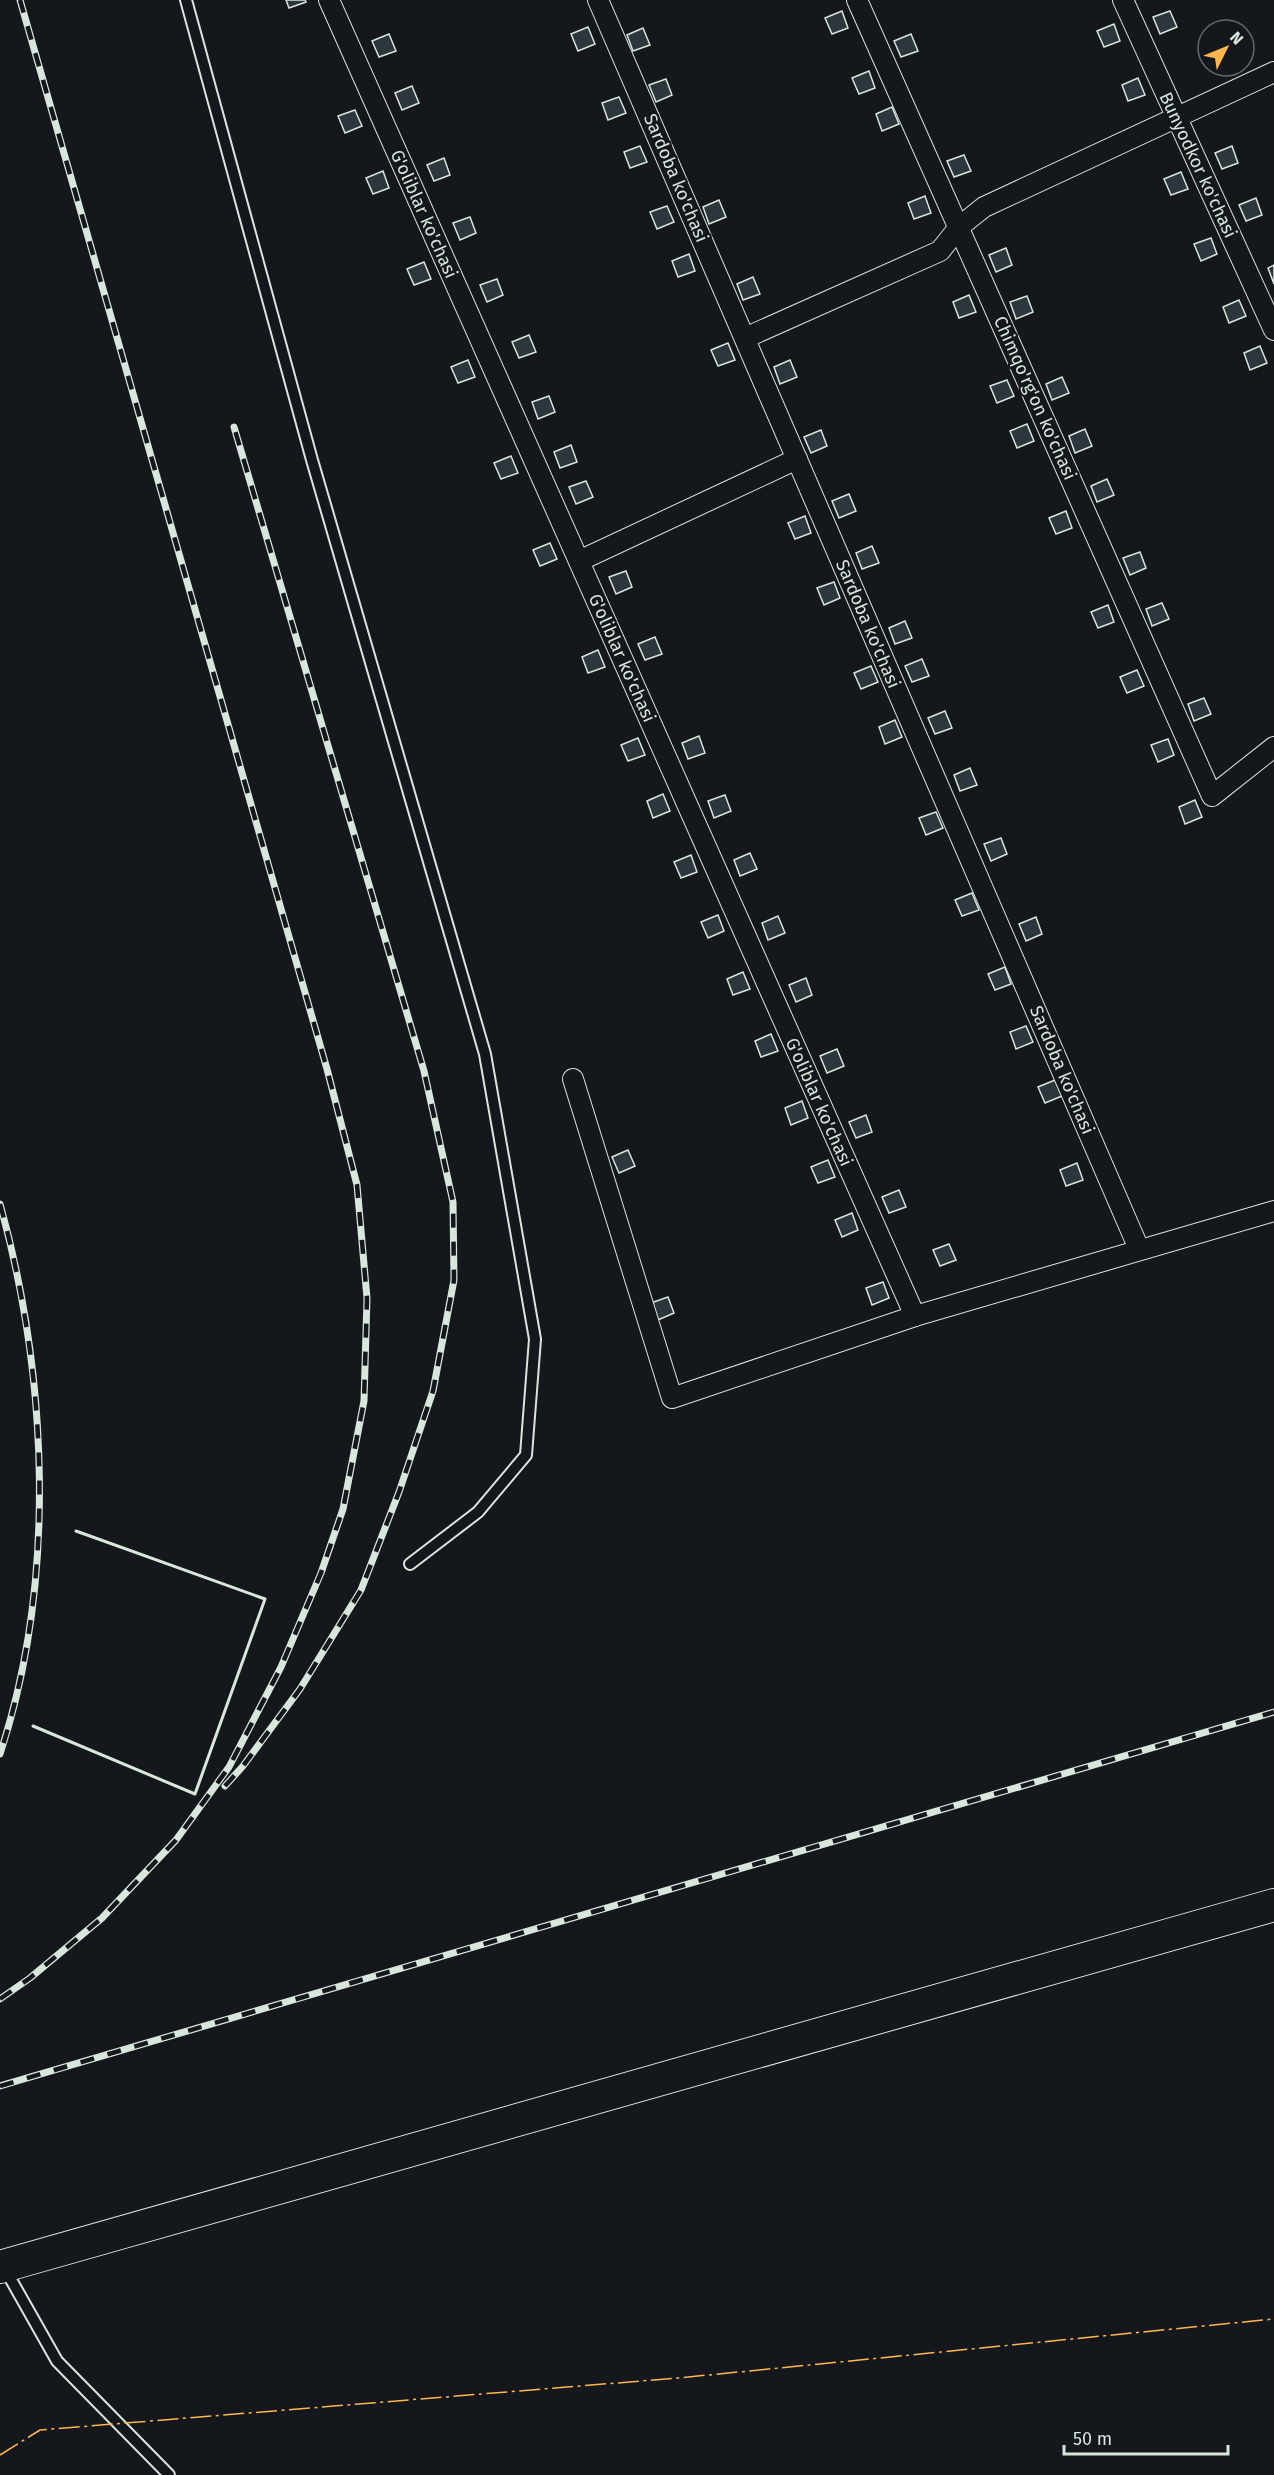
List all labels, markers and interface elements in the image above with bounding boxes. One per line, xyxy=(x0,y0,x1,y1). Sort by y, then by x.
north arrow xyxy=(1196,18,1256,78)
text: N xyxy=(1226,28,1247,48)
street label: Bunyodkor ko'chasi xyxy=(1155,88,1241,242)
street label: Sardoba ko'chasi xyxy=(639,110,713,246)
street label: G'oliblar ko'chasi xyxy=(386,146,462,282)
street label: Chimqo'rg'on ko'chasi xyxy=(989,313,1081,483)
street label: Sardoba ko'chasi xyxy=(831,556,905,692)
street label: G'oliblar ko'chasi xyxy=(584,590,660,726)
street label: Sardoba ko'chasi xyxy=(1025,1002,1099,1138)
street label: G'oliblar ko'chasi xyxy=(781,1034,857,1170)
scale bar xyxy=(1064,2418,1228,2456)
text: 50 m xyxy=(1073,2428,1112,2450)

